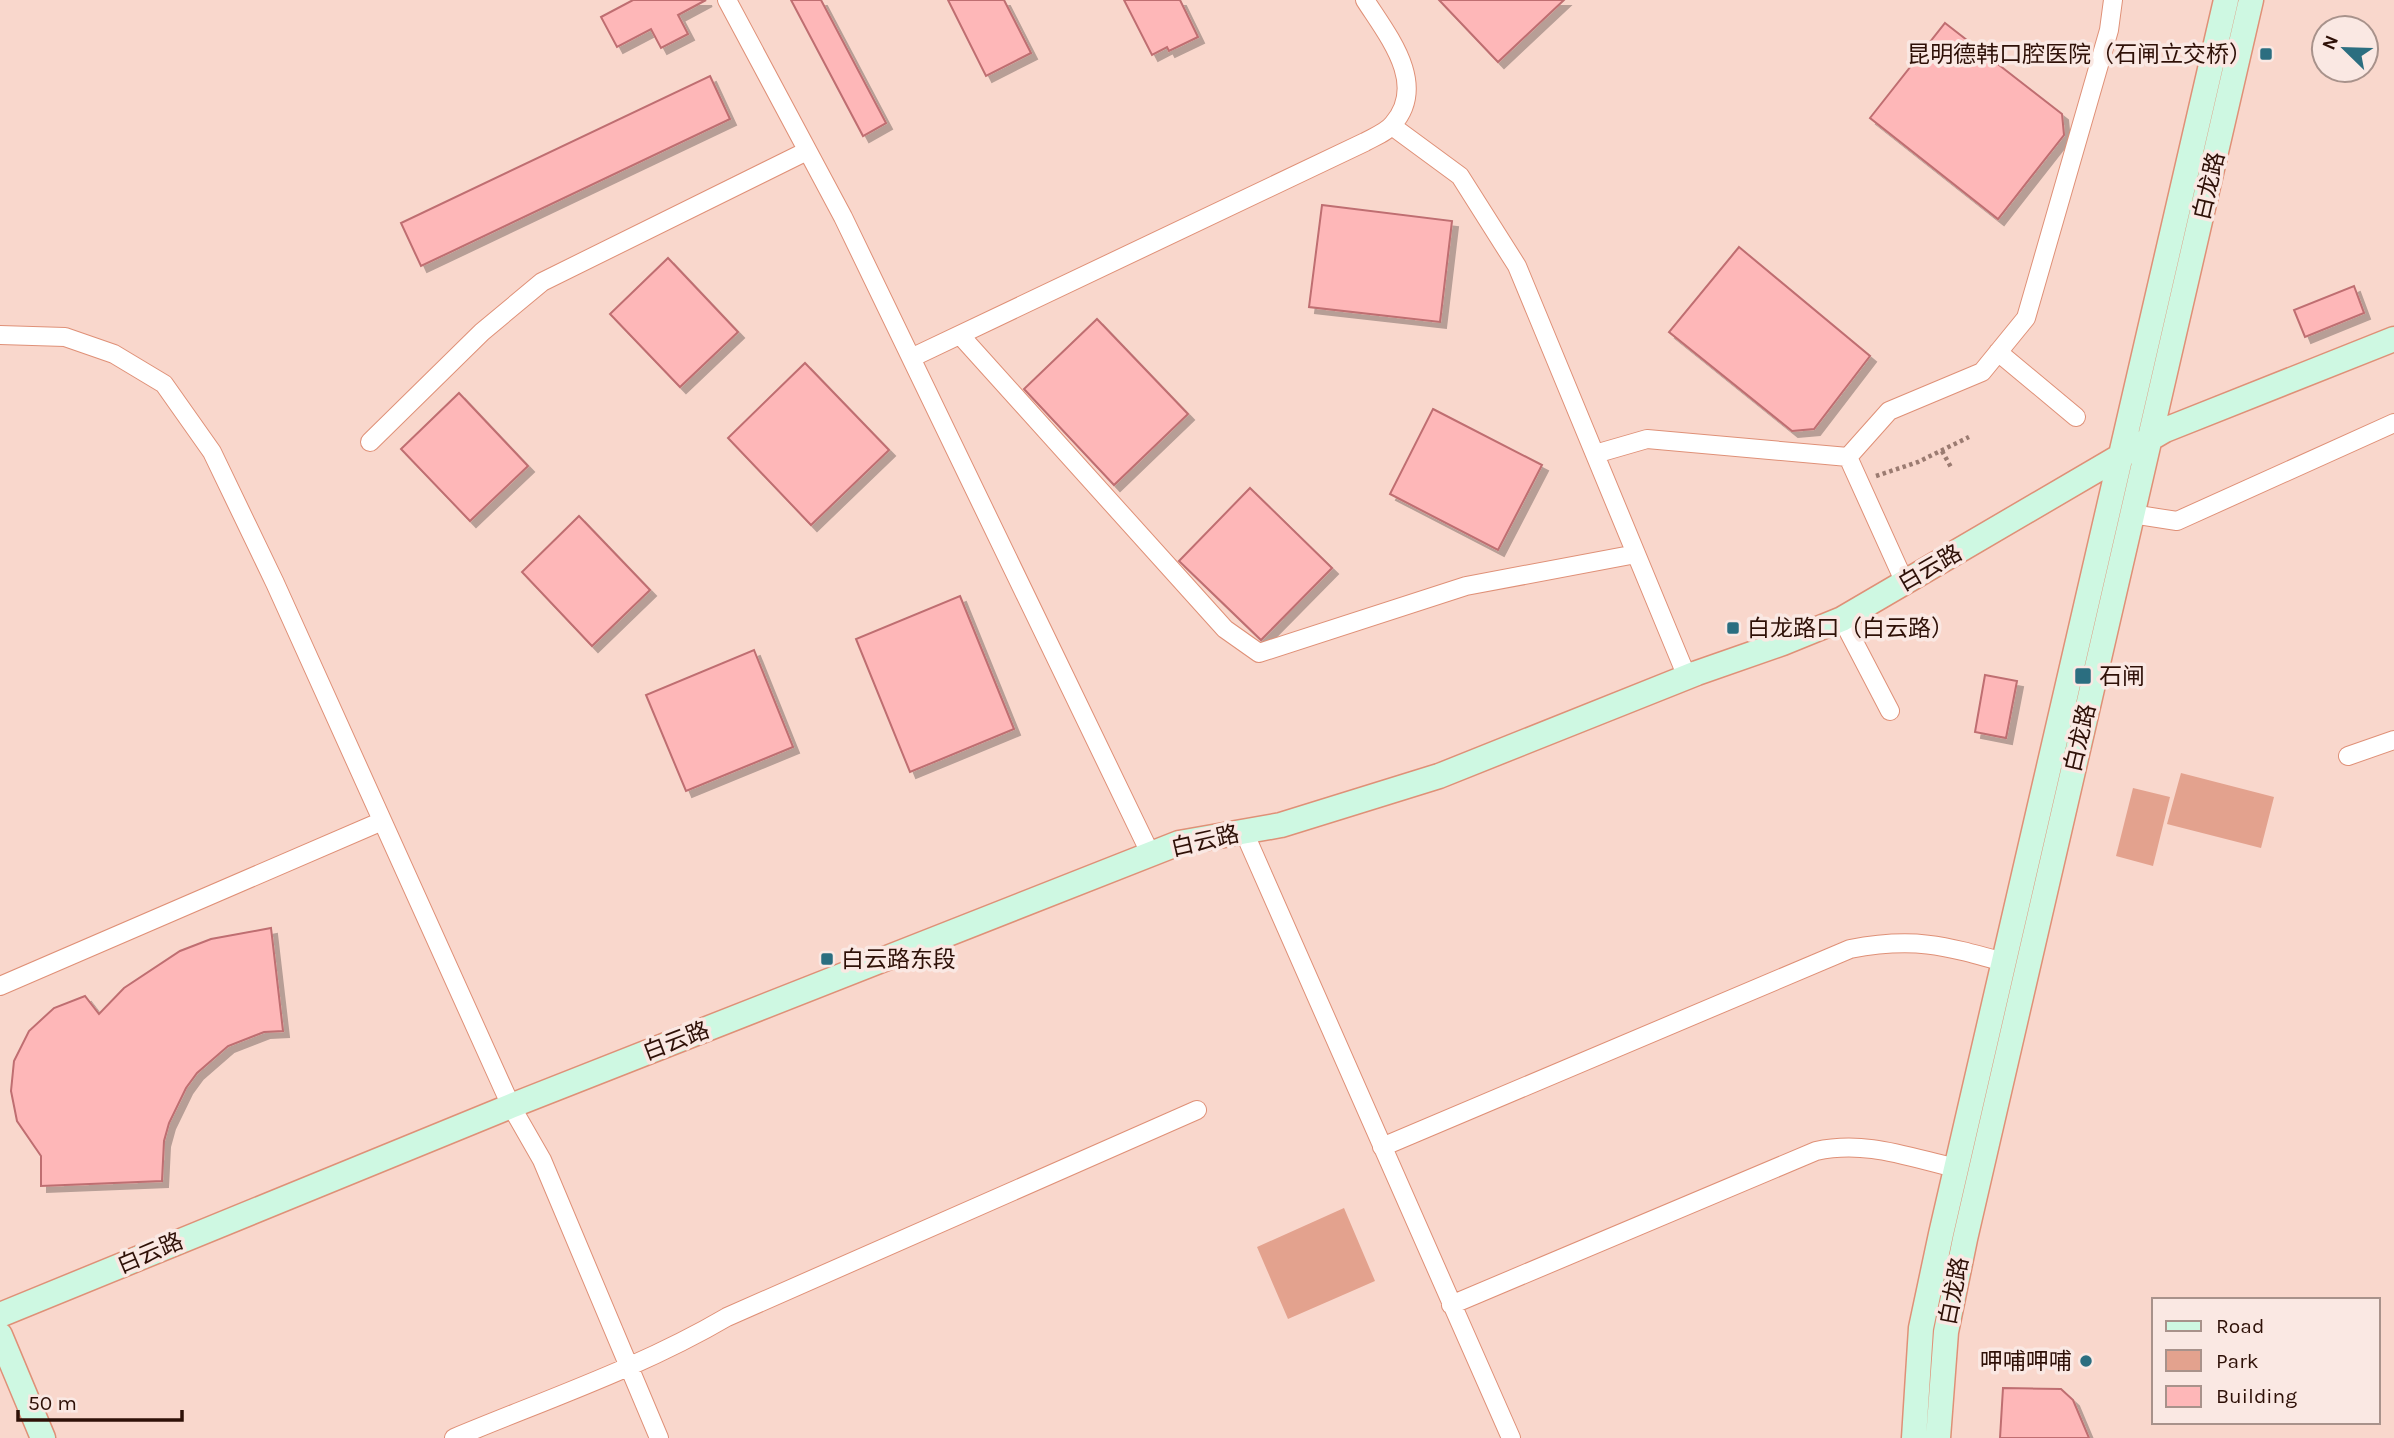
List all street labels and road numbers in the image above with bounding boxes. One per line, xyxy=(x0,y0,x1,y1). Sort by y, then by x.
street label: 白龙路 xyxy=(2188,149,2230,223)
street label: 白云路 xyxy=(1893,539,1967,597)
street label: 白龙路 xyxy=(2059,701,2101,775)
street label: 白云路 xyxy=(1168,820,1242,862)
street label: 白云路 xyxy=(639,1016,713,1066)
street label: 白云路 xyxy=(113,1227,187,1279)
street label: 白龙路 xyxy=(1934,1255,1974,1327)

